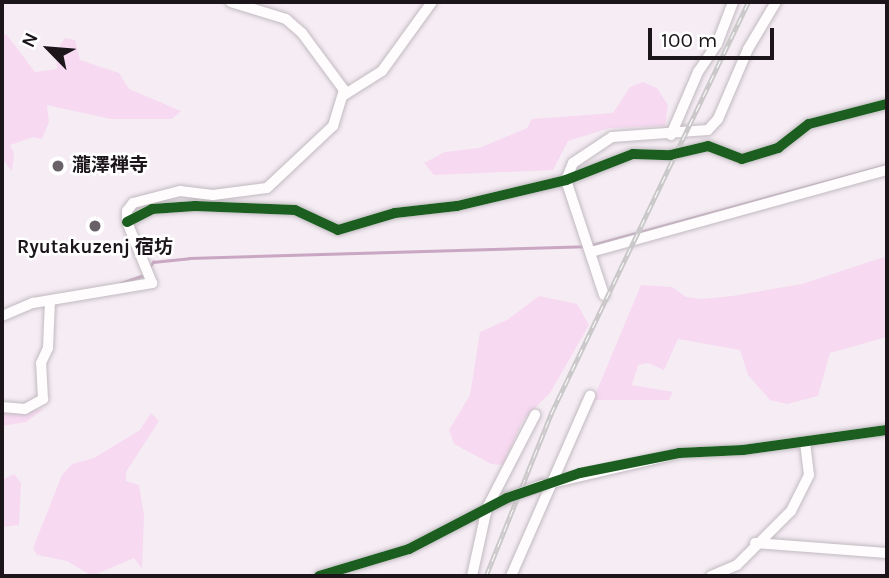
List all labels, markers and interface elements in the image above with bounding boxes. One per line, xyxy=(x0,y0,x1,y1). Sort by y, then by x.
north arrow xyxy=(14,14,84,84)
scale bar xyxy=(651,14,777,58)
text: 100 m xyxy=(661,28,718,52)
text: N xyxy=(17,29,43,51)
place label: 瀧澤禅寺 xyxy=(72,155,148,177)
marker: 瀧澤禅寺 xyxy=(50,158,66,174)
marker: Ryutakuzenj 宿坊 xyxy=(87,218,103,234)
place label: Ryutakuzenj 宿坊 xyxy=(17,237,173,259)

